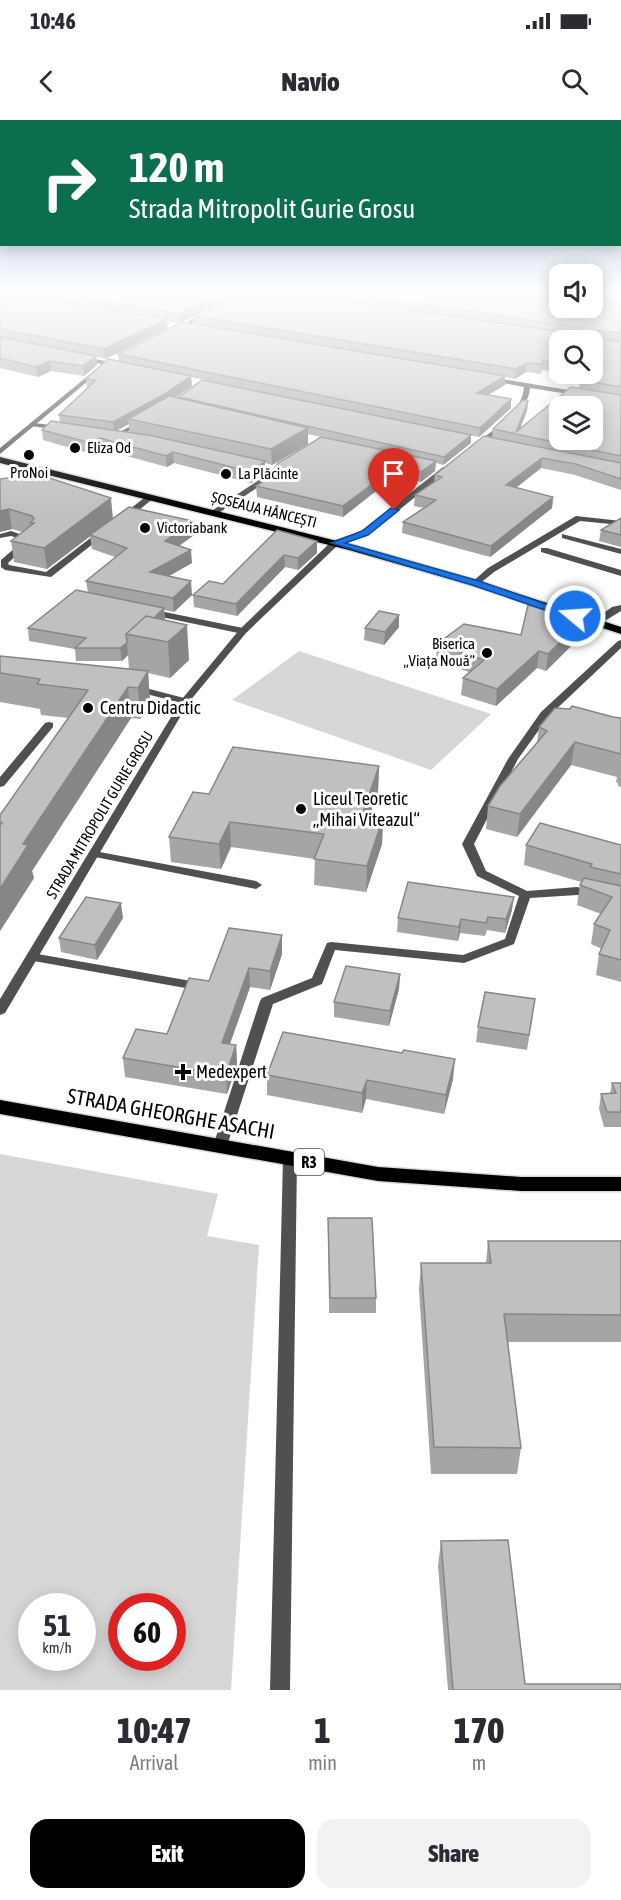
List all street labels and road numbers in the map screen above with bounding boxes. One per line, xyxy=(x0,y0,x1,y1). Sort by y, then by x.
street label: ȘOSEAUA HÂNCEȘTI xyxy=(210,488,319,531)
street label: STRADA MITROPOLIT GURIE GROSU xyxy=(43,728,156,902)
street label: STRADA GHEORGHE ASACHI xyxy=(66,1083,277,1143)
road number: R3 xyxy=(294,1149,324,1175)

